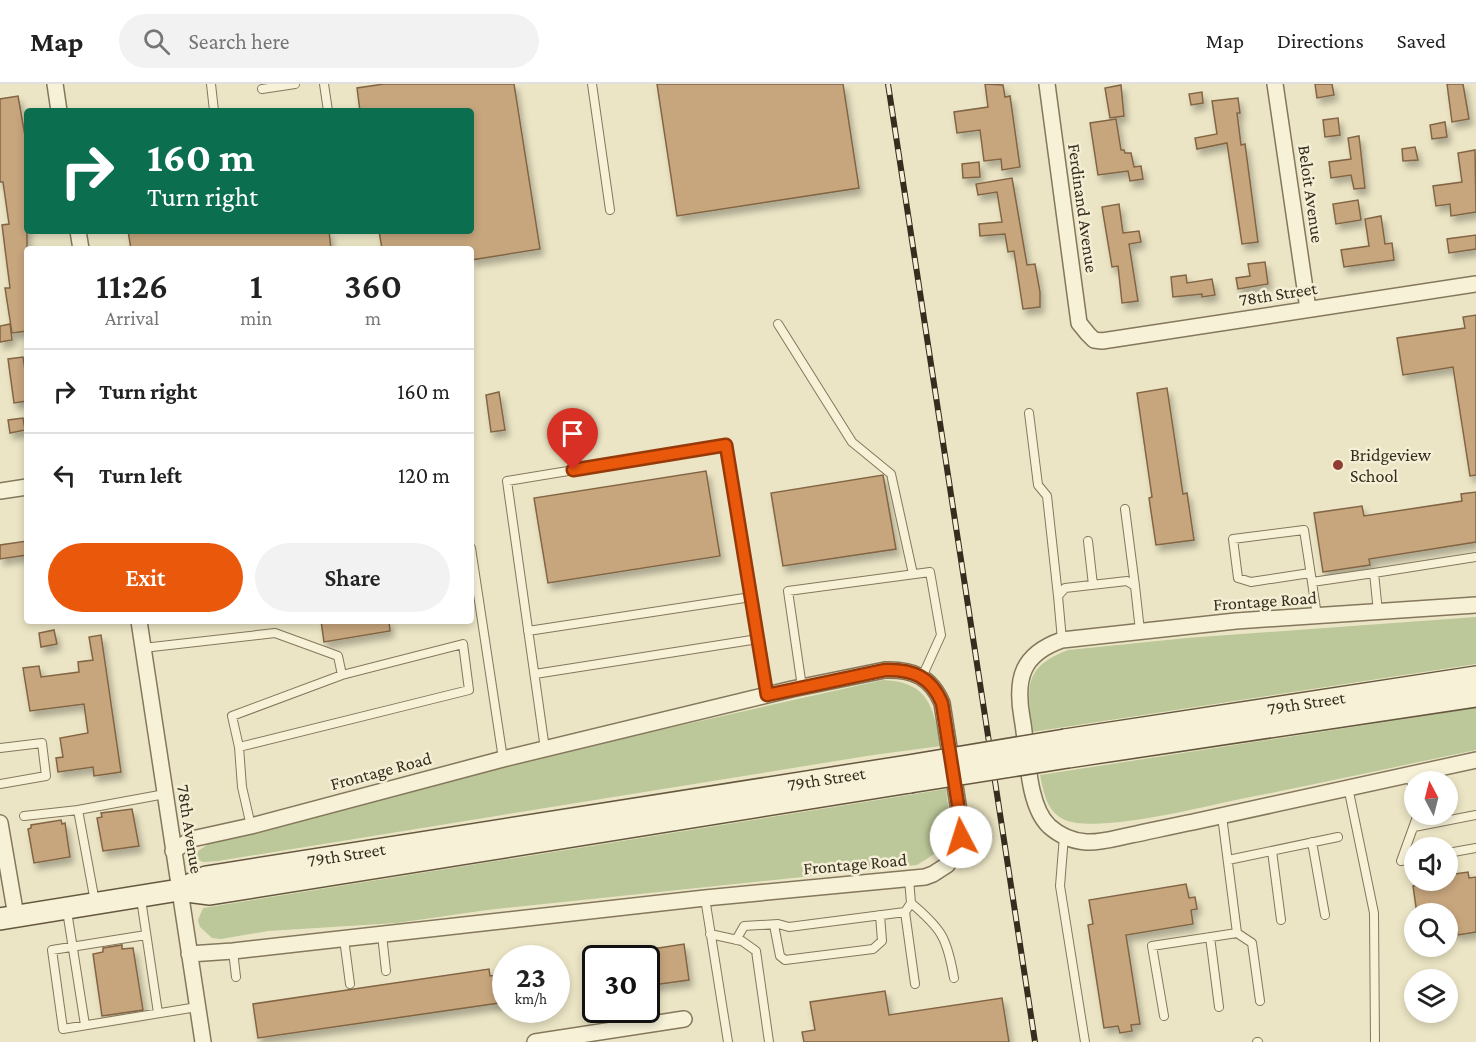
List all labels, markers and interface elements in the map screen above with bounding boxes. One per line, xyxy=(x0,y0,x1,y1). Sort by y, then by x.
search box xyxy=(119,14,539,68)
icon: search xyxy=(140,25,173,58)
text: Map xyxy=(30,26,83,57)
text: Search here xyxy=(188,29,289,54)
text: Map xyxy=(1206,29,1244,53)
text: Directions xyxy=(1277,29,1364,53)
text: Saved xyxy=(1397,29,1446,53)
icon: right xyxy=(48,132,126,210)
text: 160 m xyxy=(147,133,255,180)
street label: Ferdinand Avenue xyxy=(1064,142,1102,274)
street label: Beloit Avenue xyxy=(1294,144,1328,244)
text: Turn right xyxy=(147,182,258,212)
text: 11:26 xyxy=(96,266,168,306)
text: 1 xyxy=(250,266,263,306)
text: 360 xyxy=(344,266,402,306)
street label: 78th Street xyxy=(1237,278,1320,310)
text: Arrival xyxy=(105,307,159,329)
text: min xyxy=(240,307,272,329)
text: m xyxy=(365,307,381,329)
icon: right xyxy=(48,375,81,408)
text: Turn right xyxy=(99,379,197,404)
text: 160 m xyxy=(397,379,450,404)
pin xyxy=(547,408,598,470)
icon: arrive xyxy=(556,417,589,450)
place label: Bridgeview School xyxy=(1350,445,1432,486)
marker: Bridgeview School xyxy=(1331,458,1345,472)
icon: left xyxy=(48,459,81,492)
text: Turn left xyxy=(99,463,182,488)
text: 120 m xyxy=(398,463,450,488)
button: Exit xyxy=(48,543,243,612)
button: Share xyxy=(255,543,450,612)
street label: Frontage Road xyxy=(1212,587,1318,615)
street label: 79th Street xyxy=(1266,687,1348,719)
street label: Frontage Road xyxy=(328,748,434,794)
street label: 79th Street xyxy=(786,763,868,795)
north arrow xyxy=(1404,771,1458,825)
map controls xyxy=(1404,771,1458,1023)
street label: 78th Avenue xyxy=(173,783,207,875)
position arrow xyxy=(929,805,993,869)
button: sound xyxy=(1404,837,1458,891)
street label: 79th Street xyxy=(306,839,388,871)
street label: Frontage Road xyxy=(802,849,908,878)
button: search xyxy=(1404,903,1458,957)
speed limit sign: 30 xyxy=(582,945,660,1023)
text: 23 xyxy=(516,960,546,993)
button: layers xyxy=(1404,969,1458,1023)
text: km/h xyxy=(515,991,547,1007)

